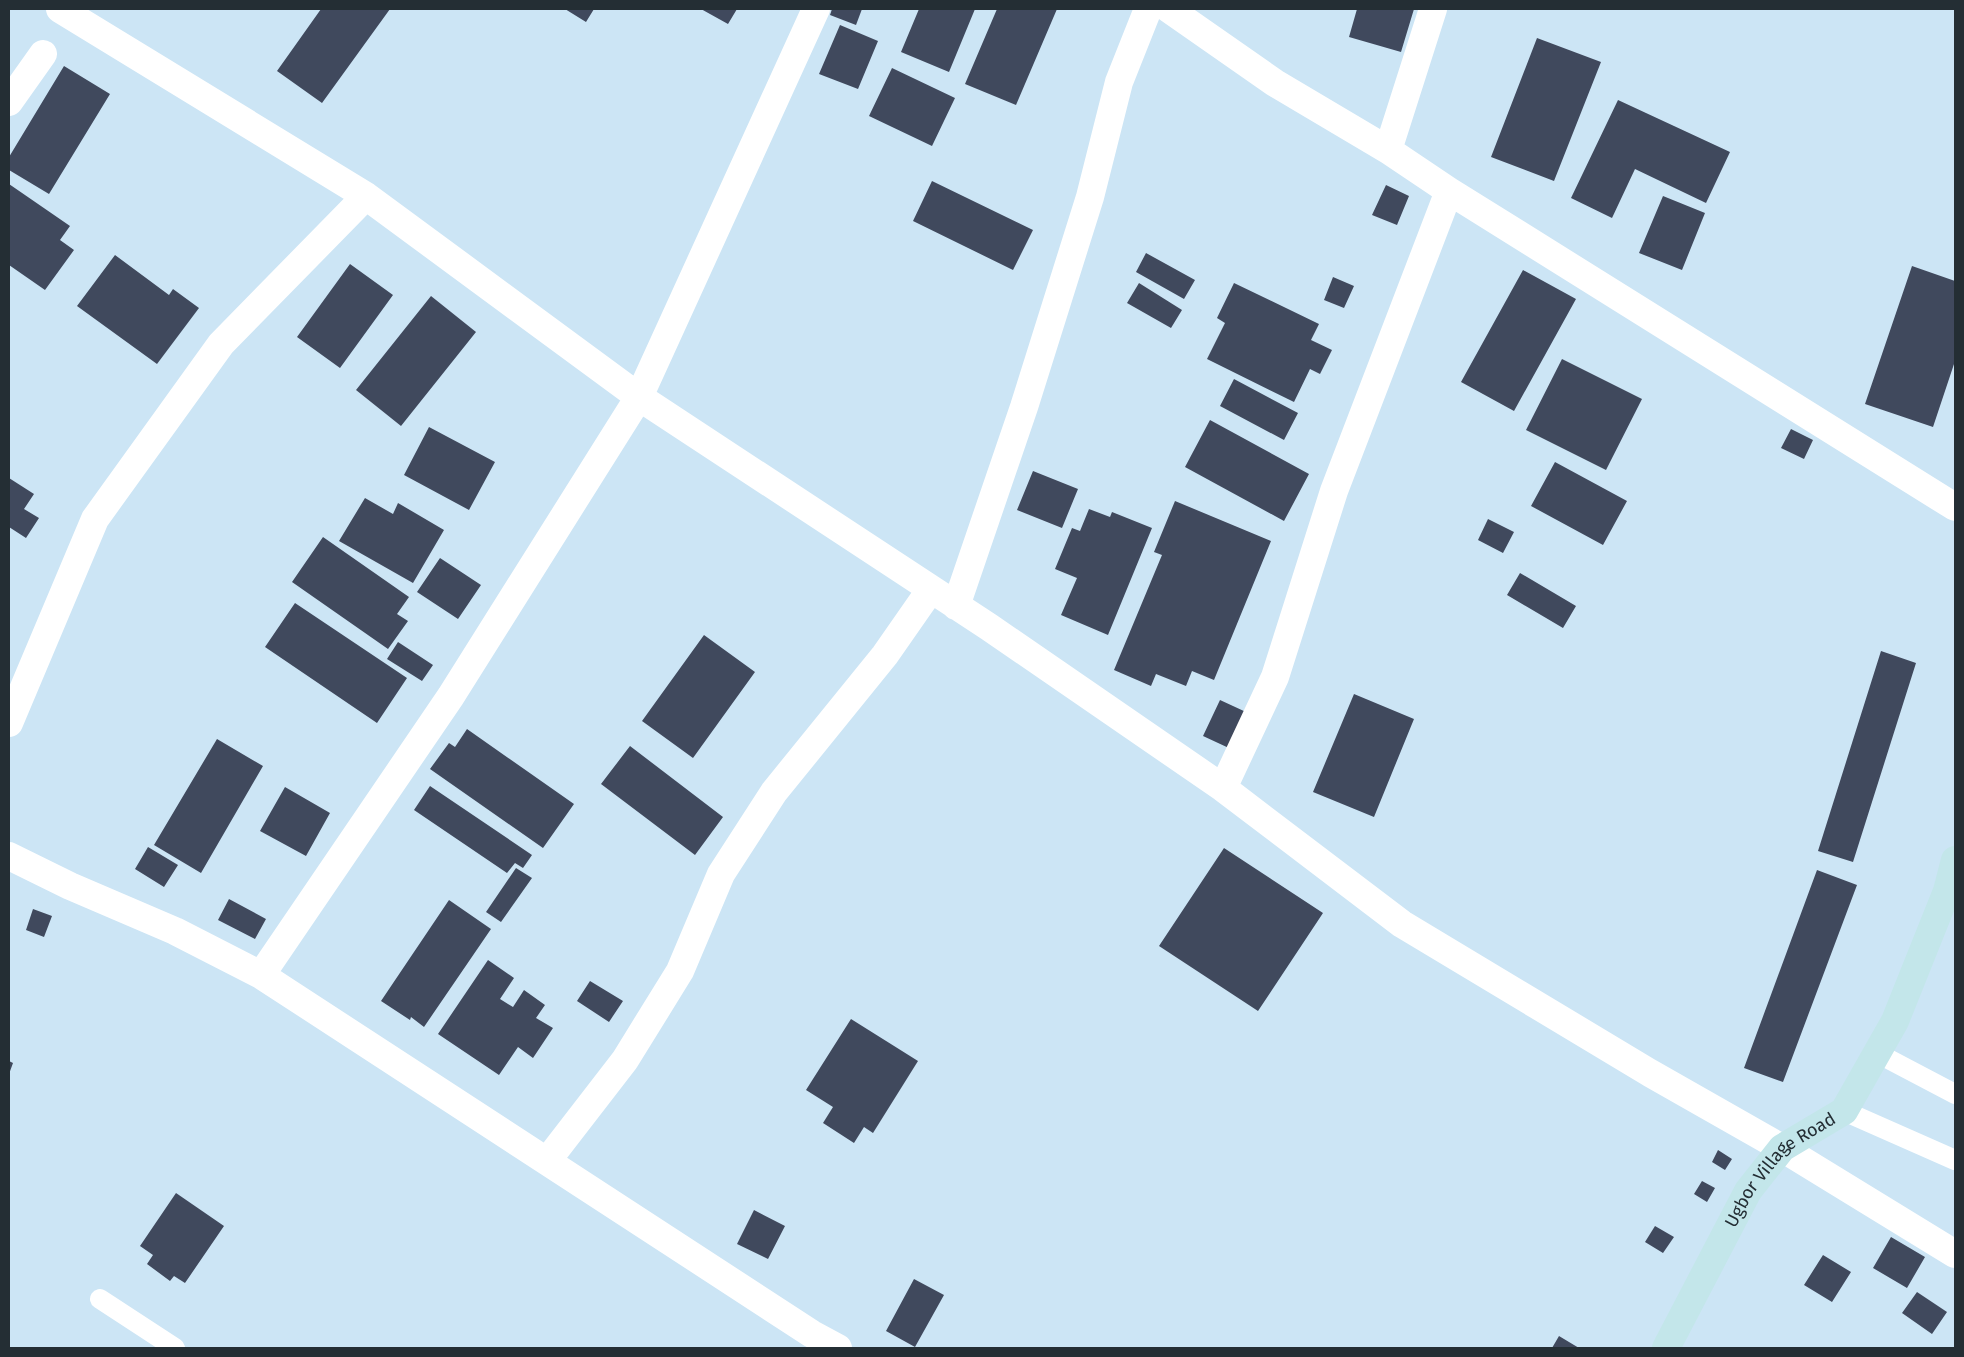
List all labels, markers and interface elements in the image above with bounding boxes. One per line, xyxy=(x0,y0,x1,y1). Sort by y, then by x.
street label: Ugbor Village Road xyxy=(1720,1108,1839,1231)

